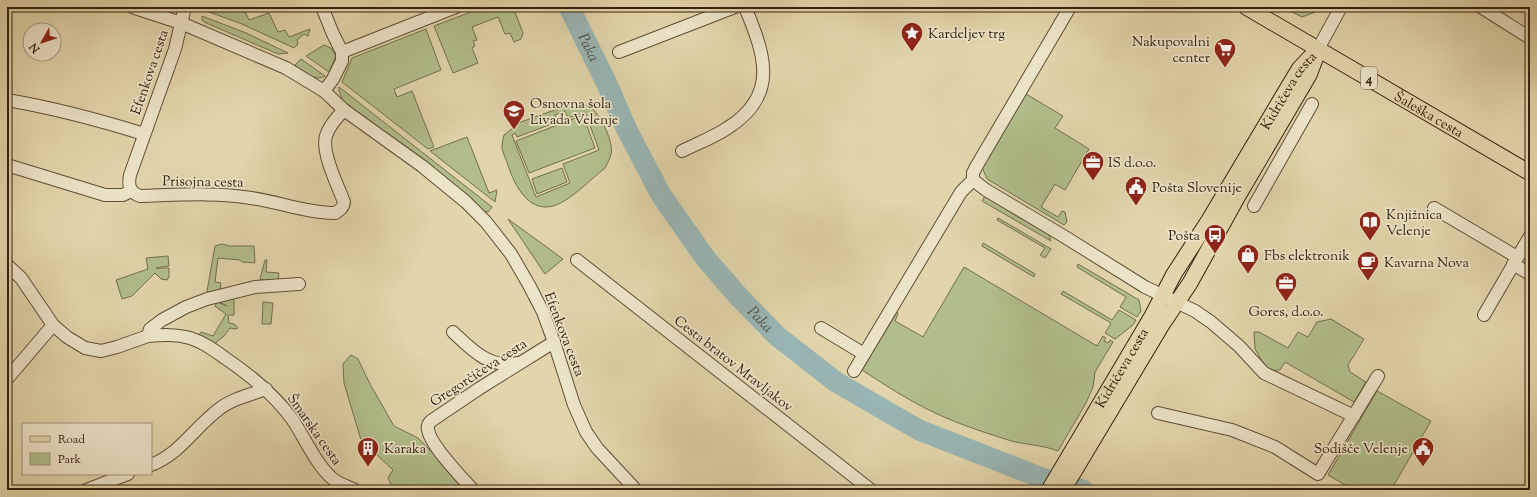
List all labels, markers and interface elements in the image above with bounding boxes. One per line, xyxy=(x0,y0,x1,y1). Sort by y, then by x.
place icon: Kardeljev trg xyxy=(899,20,925,53)
north arrow xyxy=(22,22,62,62)
place label: Kardeljev trg xyxy=(928,25,1005,45)
street label: Efenkova cesta xyxy=(127,27,175,118)
water label: Paka xyxy=(572,30,604,66)
place label: Nakupovalni center xyxy=(1132,33,1211,69)
supermarket icon: Nakupovalni center xyxy=(1212,36,1238,69)
text: N xyxy=(26,39,45,57)
street label: Kidričeva cesta xyxy=(1257,48,1323,134)
road number: 4 xyxy=(1361,67,1377,89)
street label: Šaleška cesta xyxy=(1390,88,1467,144)
place label: Osnovna šola Livada Velenje xyxy=(530,95,618,131)
school or university icon: Osnovna šola Livada Velenje xyxy=(501,98,527,131)
office icon: IS d.o.o. xyxy=(1080,149,1106,182)
place label: IS d.o.o. xyxy=(1108,154,1156,174)
street label: Prisojna cesta xyxy=(162,172,244,194)
public building icon: Pošta Slovenije xyxy=(1123,174,1149,207)
place label: Pošta Slovenije xyxy=(1152,179,1242,199)
place label: Knjižnica Velenje xyxy=(1386,206,1443,242)
library icon: Knjižnica Velenje xyxy=(1357,209,1383,242)
bus stop icon: Pošta xyxy=(1202,222,1228,255)
place label: Pošta xyxy=(1168,227,1201,247)
shop icon: Fbs elektronik xyxy=(1235,242,1261,275)
place label: Fbs elektronik xyxy=(1264,247,1350,267)
cafe icon: Kavarna Nova xyxy=(1355,249,1381,282)
place label: Kavarna Nova xyxy=(1384,254,1469,274)
office icon: Gores, d.o.o. xyxy=(1273,270,1299,303)
street label: Efenkova cesta xyxy=(538,290,589,380)
water label: Paka xyxy=(742,302,778,338)
place label: Gores, d.o.o. xyxy=(1248,303,1324,323)
street label: Cesta bratov Mravljakov xyxy=(669,312,797,418)
street label: Kidričeva cesta xyxy=(1092,325,1155,413)
street label: Gregorčičeva cesta xyxy=(427,334,532,413)
street label: Šmarska cesta xyxy=(281,390,346,471)
legend xyxy=(22,423,152,475)
text: Road xyxy=(58,431,85,449)
building icon: Karaka xyxy=(355,435,381,468)
public building icon: Sodišče Velenje xyxy=(1410,435,1436,468)
place label: Karaka xyxy=(384,440,427,460)
place label: Sodišče Velenje xyxy=(1314,440,1408,460)
text: Park xyxy=(58,451,81,469)

